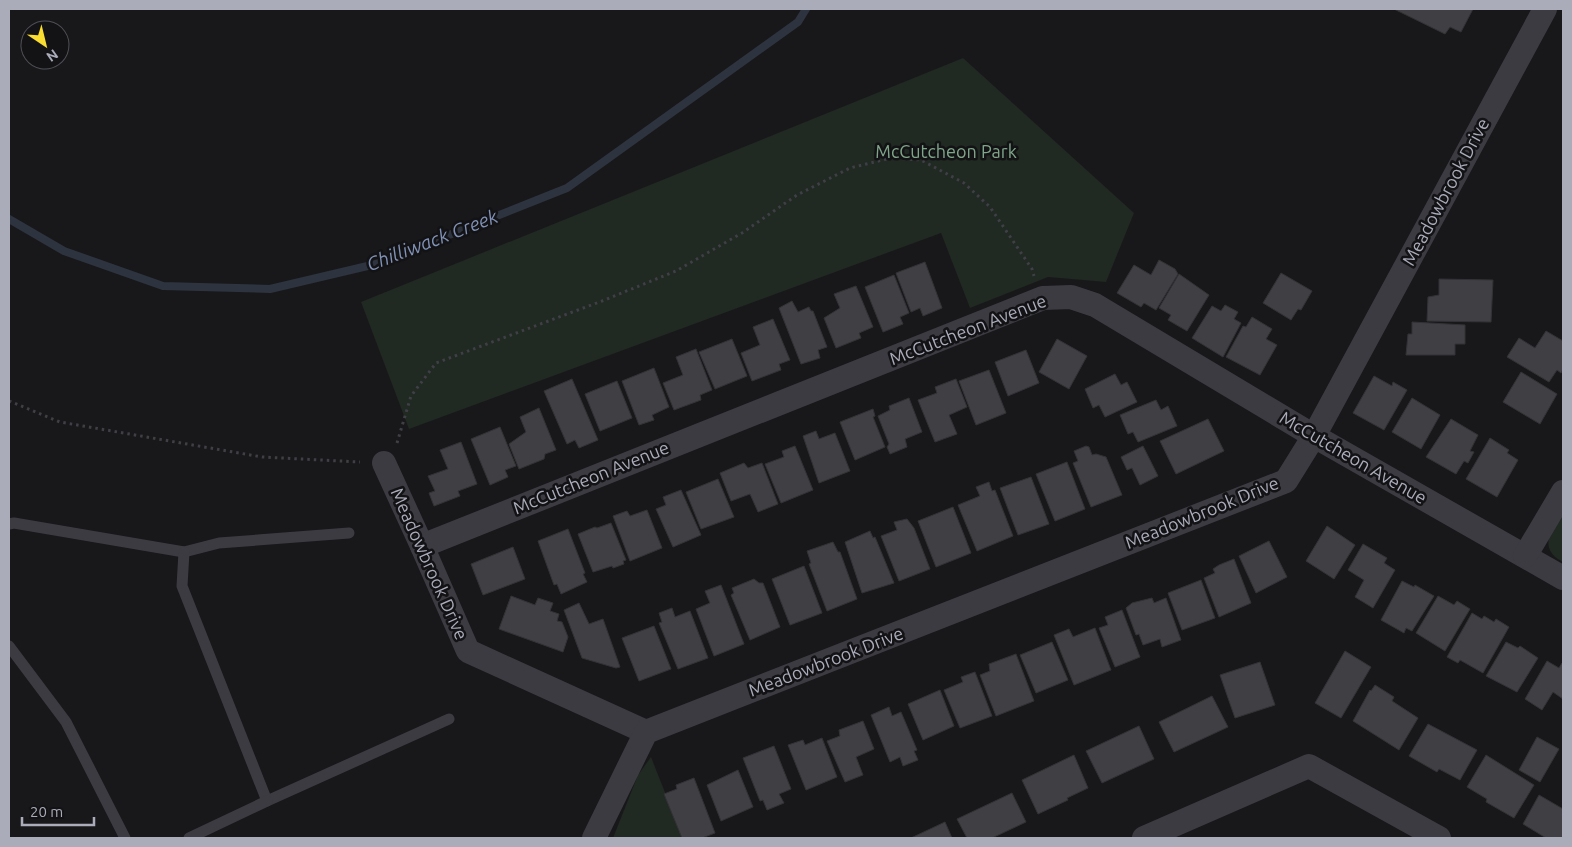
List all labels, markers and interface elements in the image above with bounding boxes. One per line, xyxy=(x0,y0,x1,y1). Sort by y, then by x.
north arrow xyxy=(20,20,70,70)
text: N xyxy=(44,46,61,65)
street label: Meadowbrook Drive xyxy=(1398,114,1492,269)
park label: McCutcheon Park xyxy=(875,141,1017,161)
water label: Chilliwack Creek xyxy=(363,205,501,275)
street label: McCutcheon Avenue xyxy=(886,290,1049,368)
street label: McCutcheon Avenue xyxy=(1276,407,1431,507)
street label: McCutcheon Avenue xyxy=(510,437,671,518)
street label: Meadowbrook Drive xyxy=(1122,472,1281,552)
street label: Meadowbrook Drive xyxy=(387,485,472,643)
street label: Meadowbrook Drive xyxy=(746,622,906,700)
scale bar xyxy=(22,794,95,826)
text: 20 m xyxy=(30,803,63,820)

